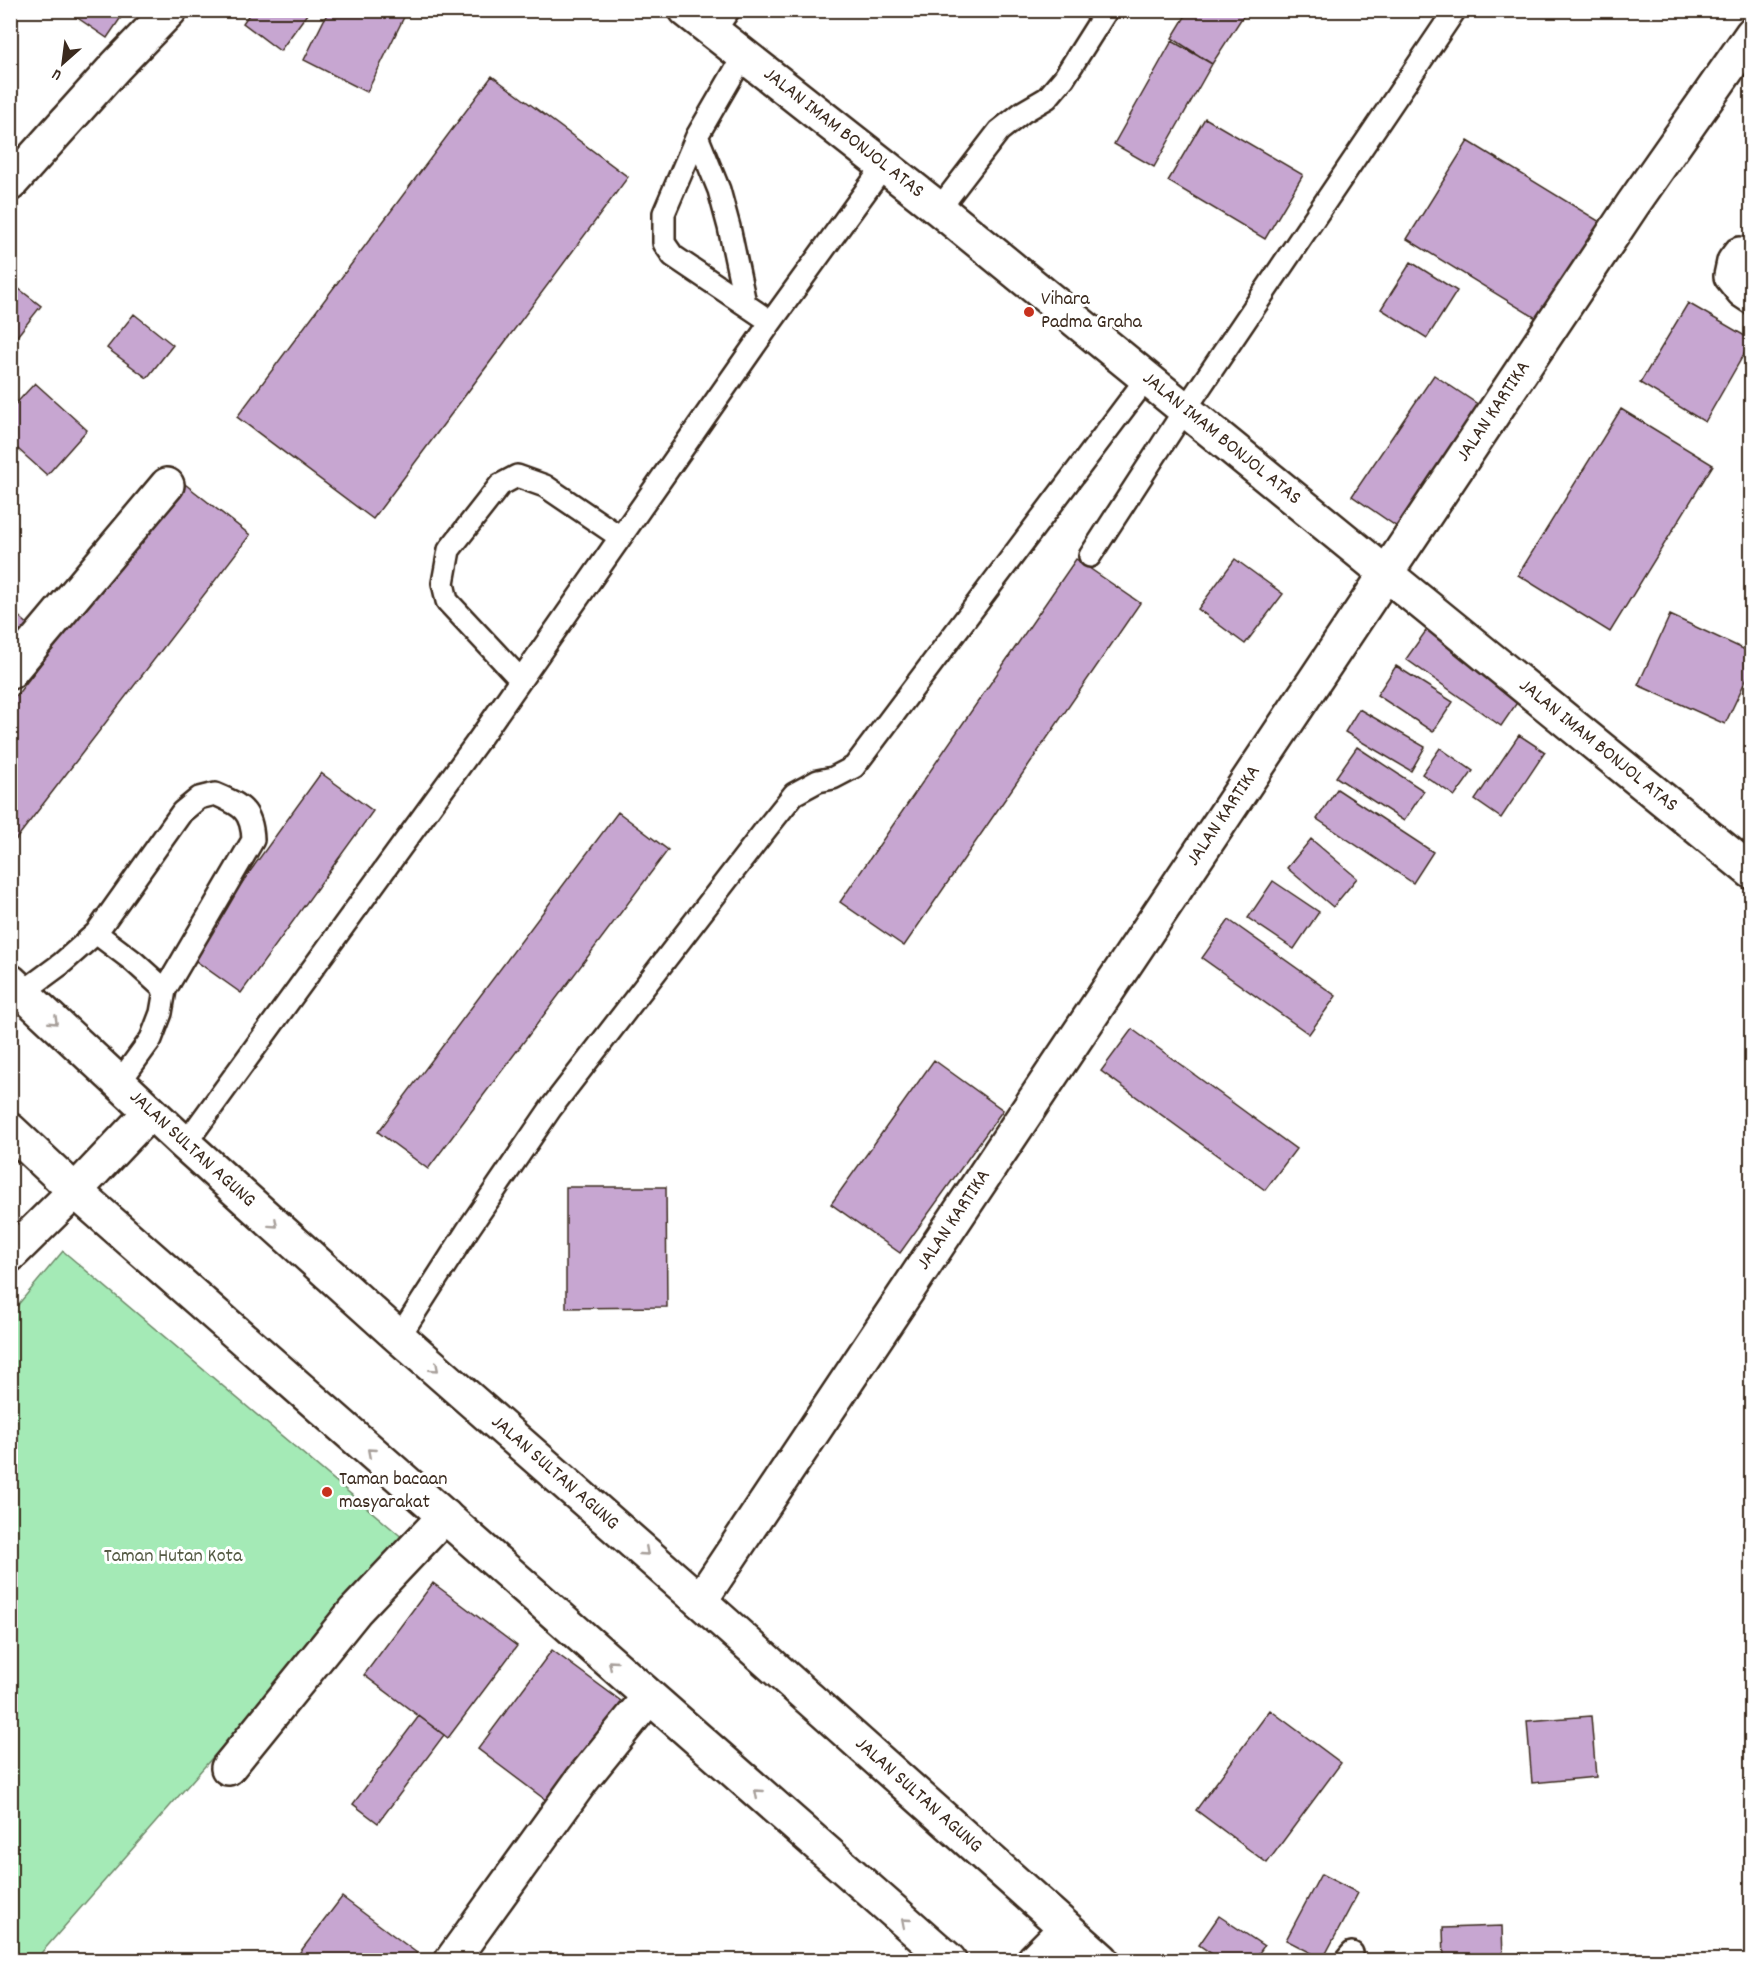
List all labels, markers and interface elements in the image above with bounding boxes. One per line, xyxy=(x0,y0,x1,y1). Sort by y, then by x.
north arrow xyxy=(33,33,93,93)
street label: JALAN IMAM BONJOL ATAS xyxy=(757,61,930,206)
text: U xyxy=(48,62,66,86)
place label: Vihara Padma Graha xyxy=(1041,286,1143,337)
marker: Vihara Padma Graha xyxy=(1022,305,1036,319)
street label: JALAN KARTIKA xyxy=(1450,356,1538,468)
street label: JALAN IMAM BONJOL ATAS xyxy=(1136,366,1307,513)
street label: JALAN IMAM BONJOL ATAS xyxy=(1512,673,1683,820)
street label: JALAN KARTIKA xyxy=(1180,760,1268,872)
one-way arrow xyxy=(47,1014,57,1025)
street label: JALAN SULTAN AGUNG xyxy=(122,1084,261,1215)
street label: JALAN KARTIKA xyxy=(910,1164,998,1276)
one-way arrow xyxy=(267,1217,278,1228)
one-way arrow xyxy=(428,1361,439,1372)
street label: JALAN SULTAN AGUNG xyxy=(484,1409,625,1537)
one-way arrow xyxy=(368,1448,378,1459)
place label: Taman bacaan masyarakat xyxy=(339,1466,447,1517)
marker: Taman bacaan masyarakat xyxy=(320,1485,334,1499)
park label: Taman Hutan Kota xyxy=(104,1543,243,1571)
one-way arrow xyxy=(638,1545,649,1556)
one-way arrow xyxy=(608,1660,619,1671)
street label: JALAN SULTAN AGUNG xyxy=(848,1731,988,1860)
one-way arrow xyxy=(755,1789,765,1800)
one-way arrow xyxy=(901,1918,912,1929)

